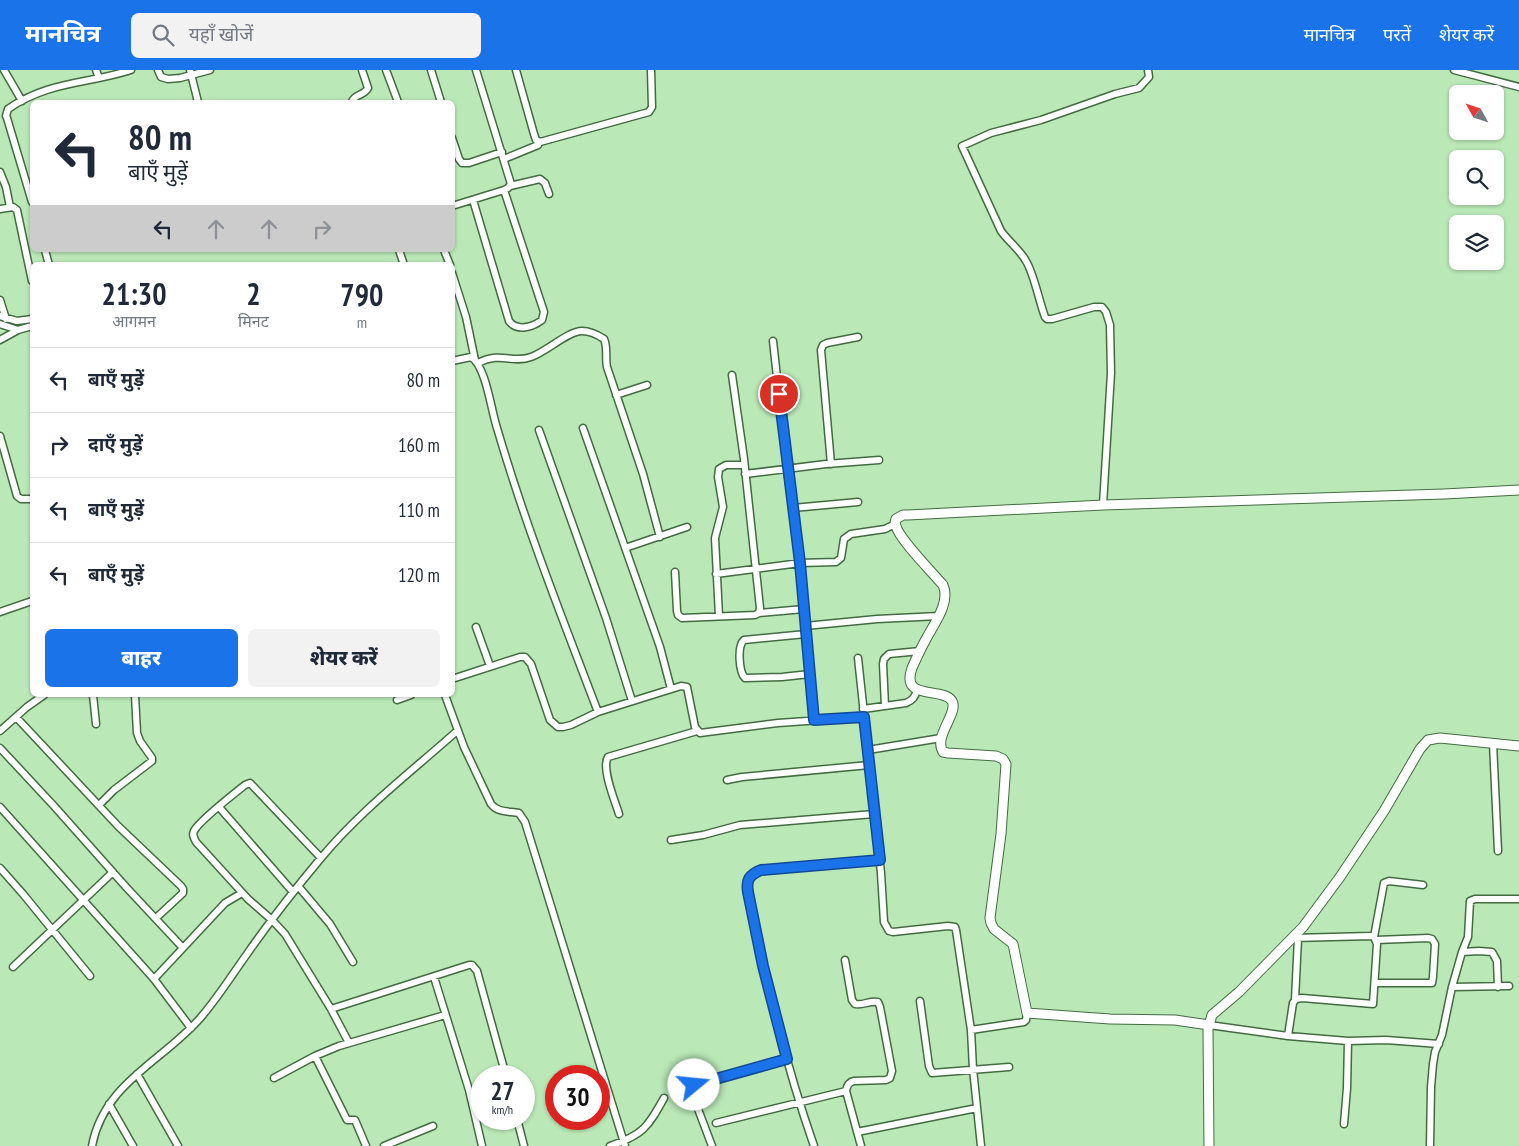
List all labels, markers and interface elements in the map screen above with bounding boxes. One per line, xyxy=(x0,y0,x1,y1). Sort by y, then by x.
search box xyxy=(131,13,481,58)
text: मानचित्र xyxy=(25,18,101,49)
icon: search xyxy=(149,21,177,49)
text: यहाँ खोजें xyxy=(189,22,253,46)
text: मानचित्र xyxy=(1304,23,1355,46)
text: परतें xyxy=(1383,23,1411,46)
text: शेयर करें xyxy=(1439,23,1494,46)
north arrow xyxy=(1449,85,1504,140)
map controls xyxy=(1449,85,1504,270)
text: 80 m xyxy=(128,114,192,160)
icon: left xyxy=(45,120,110,185)
button: search xyxy=(1449,150,1504,205)
text: बाएँ मुड़ें xyxy=(128,158,188,186)
icon: left xyxy=(149,215,177,243)
icon: ahead xyxy=(202,215,230,243)
icon: ahead xyxy=(255,215,283,243)
icon: right xyxy=(308,215,336,243)
button: layers xyxy=(1449,215,1504,270)
text: 21:30 xyxy=(102,274,166,313)
text: 2 xyxy=(246,274,261,313)
text: 790 xyxy=(340,275,383,314)
text: आगमन xyxy=(112,311,156,331)
text: मिनट xyxy=(238,311,269,331)
text: m xyxy=(357,312,367,332)
icon: left xyxy=(45,366,73,394)
text: बाएँ मुड़ें xyxy=(88,367,144,391)
text: 80 m xyxy=(407,368,440,392)
pin xyxy=(758,373,800,415)
icon: arrive xyxy=(765,380,793,408)
icon: right xyxy=(45,431,73,459)
text: दाएँ मुड़ें xyxy=(88,432,143,456)
text: 160 m xyxy=(398,433,440,457)
icon: left xyxy=(45,496,73,524)
text: बाएँ मुड़ें xyxy=(88,497,144,521)
text: 110 m xyxy=(398,498,440,522)
icon: left xyxy=(45,561,73,589)
text: बाएँ मुड़ें xyxy=(88,562,144,586)
text: 120 m xyxy=(398,563,440,587)
button: बाहर xyxy=(45,629,238,687)
button: शेयर करें xyxy=(248,629,440,687)
position arrow xyxy=(667,1058,719,1110)
speed limit sign: 30 xyxy=(545,1065,610,1130)
text: 27 xyxy=(491,1075,514,1107)
text: km/h xyxy=(492,1102,513,1117)

